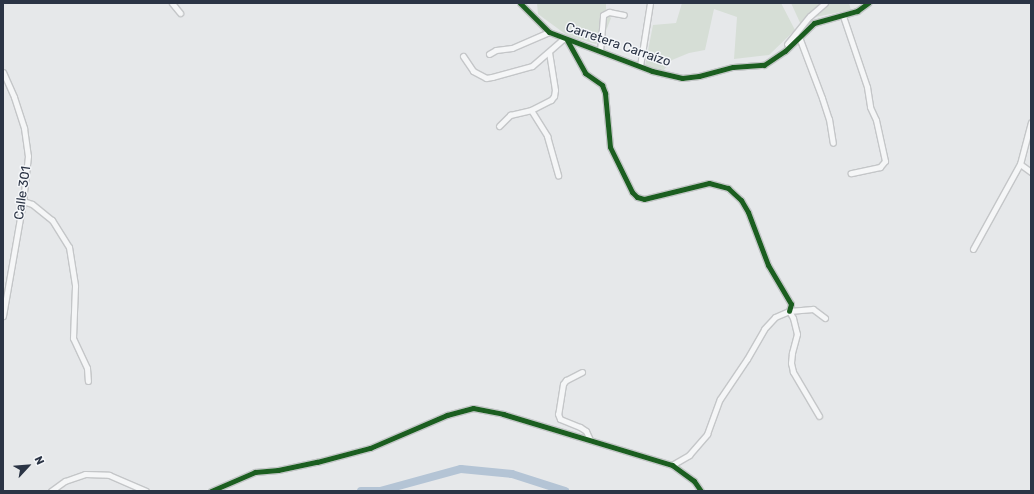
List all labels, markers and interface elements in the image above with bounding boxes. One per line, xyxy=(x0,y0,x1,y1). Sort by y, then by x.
street label: Carretera Carraízo xyxy=(563,20,673,70)
street label: Calle 301 xyxy=(12,165,34,221)
north arrow xyxy=(8,446,48,486)
text: N xyxy=(32,454,47,467)

